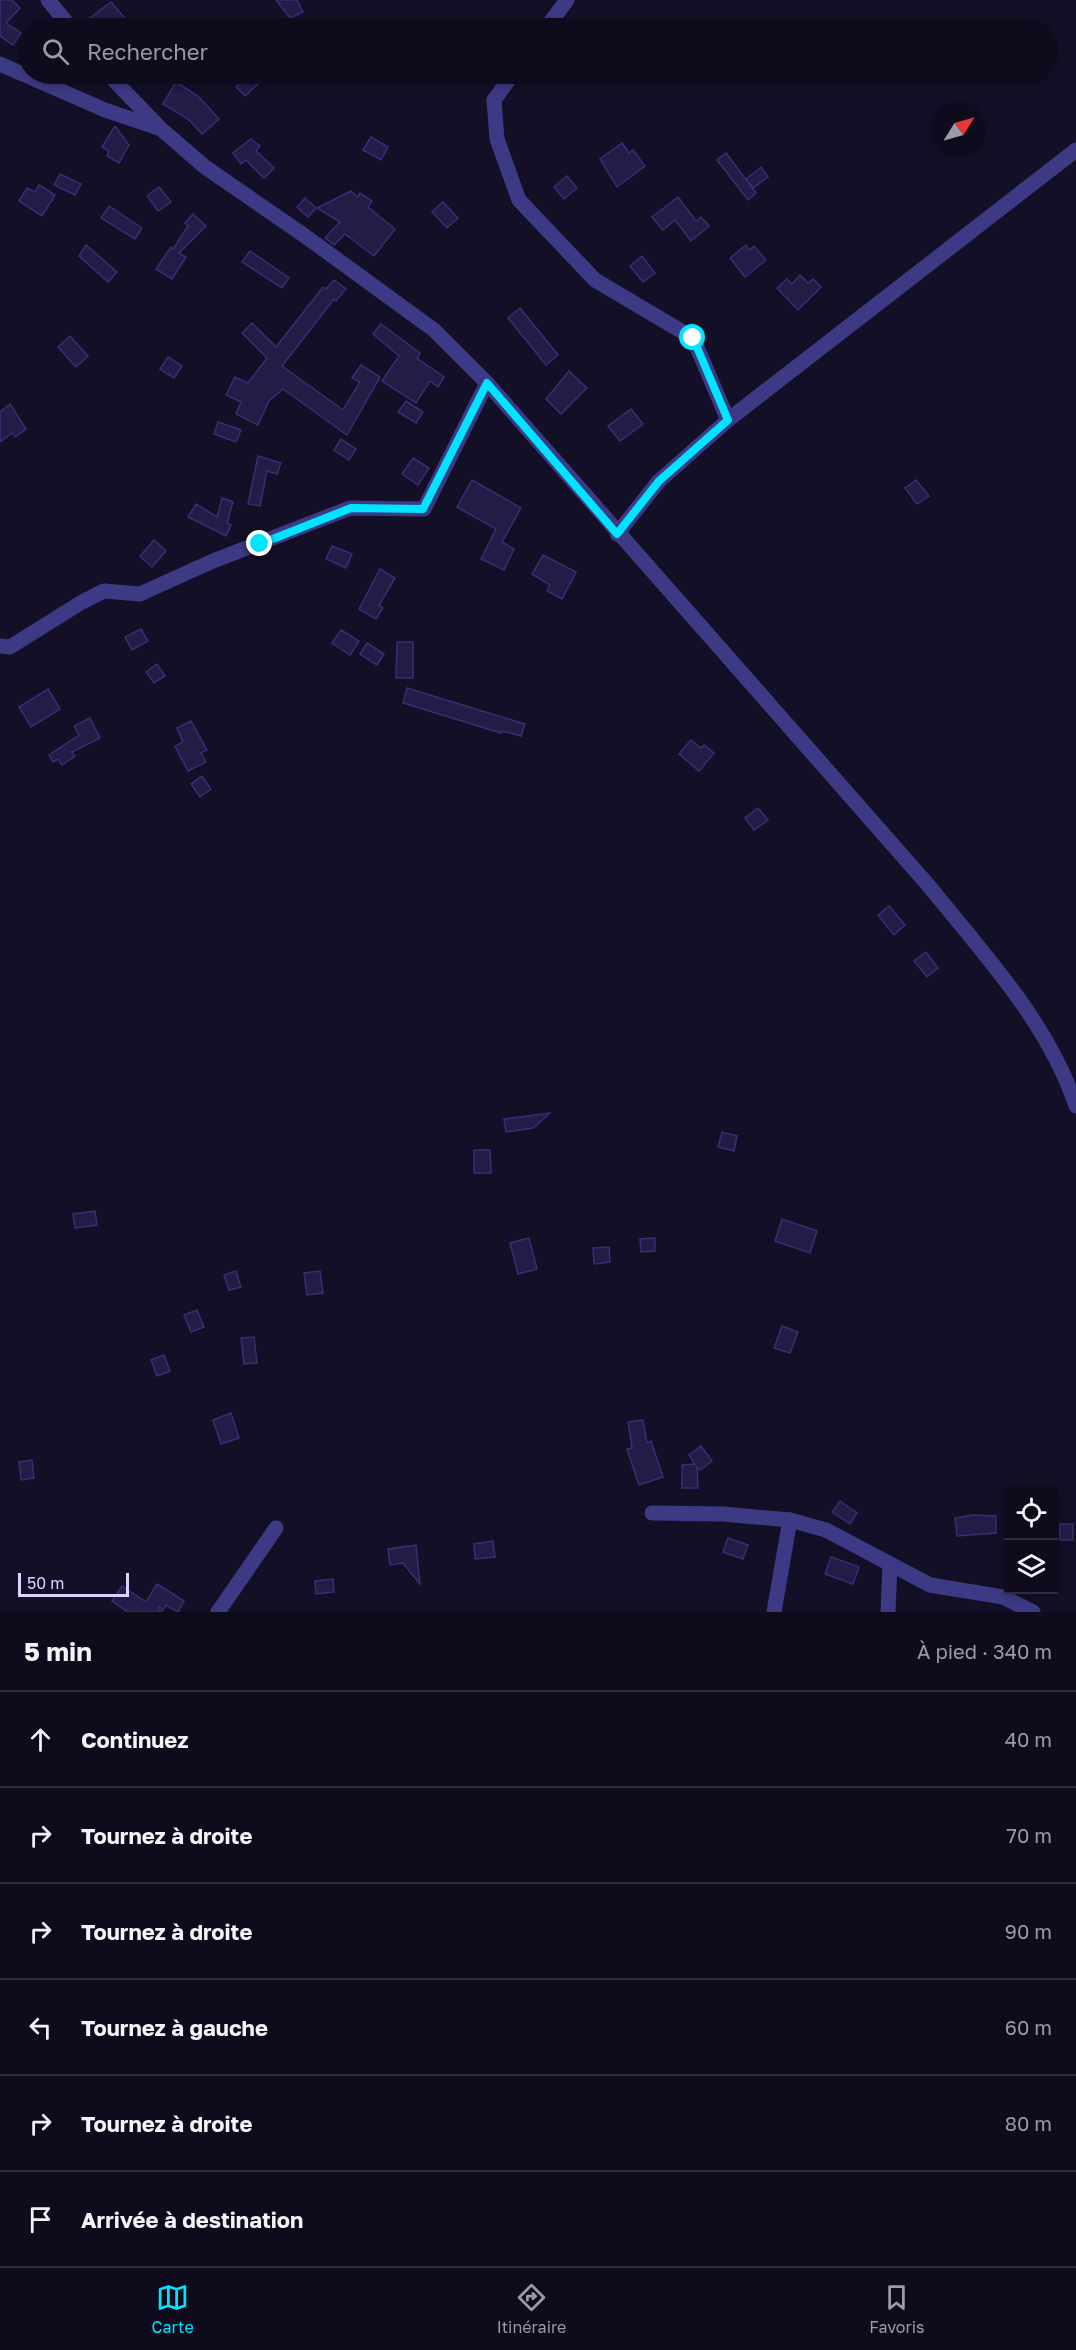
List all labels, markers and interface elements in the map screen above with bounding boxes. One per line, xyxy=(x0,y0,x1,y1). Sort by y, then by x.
search box xyxy=(18,18,1058,84)
icon: search xyxy=(39,35,72,68)
text: Rechercher xyxy=(87,38,208,65)
north arrow xyxy=(932,102,986,156)
route start xyxy=(679,324,705,350)
route end xyxy=(246,530,272,556)
map controls xyxy=(1004,1486,1058,1594)
button: locate xyxy=(1004,1486,1058,1540)
button: layers xyxy=(1004,1540,1058,1594)
scale bar xyxy=(18,1570,129,1598)
text: 50 m xyxy=(27,1573,64,1593)
text: 5 min xyxy=(24,1636,92,1667)
text: À pied · 340 m xyxy=(917,1639,1052,1663)
icon: ahead xyxy=(24,1723,57,1756)
text: Continuez xyxy=(81,1726,188,1753)
text: 40 m xyxy=(1005,1727,1052,1751)
icon: right xyxy=(24,1819,57,1852)
text: Tournez à droite xyxy=(81,1822,252,1849)
text: 70 m xyxy=(1006,1823,1052,1847)
icon: right xyxy=(24,1915,57,1948)
text: Tournez à droite xyxy=(81,1918,252,1945)
text: 90 m xyxy=(1005,1919,1052,1943)
icon: left xyxy=(24,2011,57,2044)
text: Tournez à gauche xyxy=(81,2014,268,2041)
text: 60 m xyxy=(1005,2015,1052,2039)
icon: right xyxy=(24,2107,57,2140)
text: Tournez à droite xyxy=(81,2110,252,2137)
text: 80 m xyxy=(1005,2111,1052,2135)
icon: arrive xyxy=(24,2203,57,2236)
text: Arrivée à destination xyxy=(81,2206,303,2233)
tab: Carte xyxy=(152,2281,194,2337)
tab: Itinéraire xyxy=(497,2281,566,2337)
tab: Favoris xyxy=(869,2281,924,2337)

